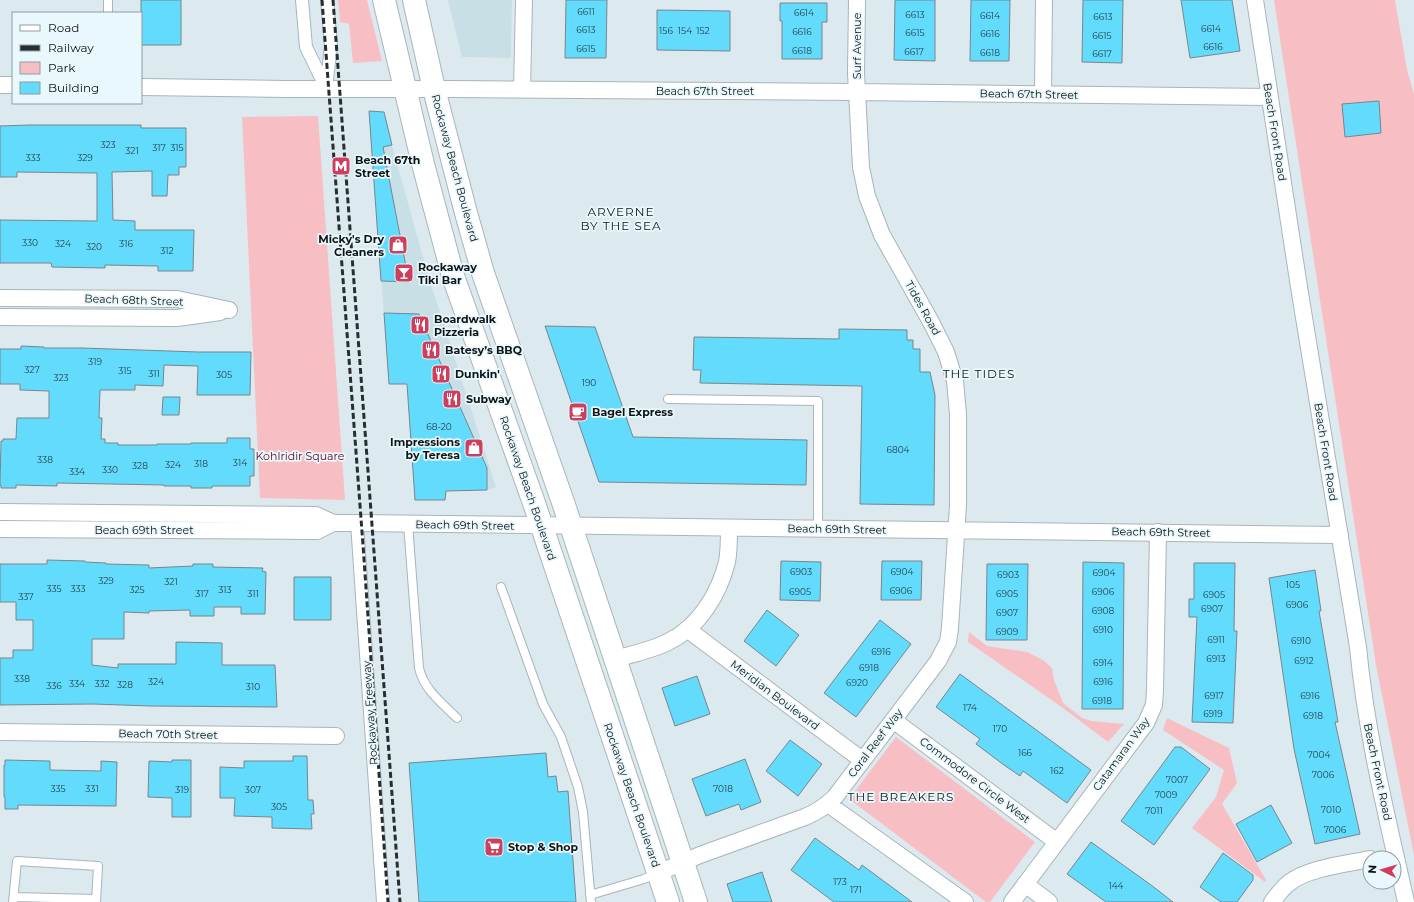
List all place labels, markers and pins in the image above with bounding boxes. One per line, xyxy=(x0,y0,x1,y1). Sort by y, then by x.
place label: Beach 67th Street xyxy=(355,153,420,180)
metro station icon: Beach 67th Street xyxy=(330,155,352,177)
place label: Micky's Dry Cleaners xyxy=(318,232,384,259)
shop icon: Micky's Dry Cleaners xyxy=(387,234,409,256)
place label: Rockaway Tiki Bar xyxy=(418,260,477,287)
bar icon: Rockaway Tiki Bar xyxy=(393,262,415,284)
place label: Boardwalk Pizzeria xyxy=(434,312,497,339)
restaurant icon: Boardwalk Pizzeria xyxy=(409,314,431,336)
restaurant icon: Batesy’s BBQ xyxy=(420,339,442,361)
place label: Batesy’s BBQ xyxy=(445,343,523,357)
restaurant icon: Dunkin' xyxy=(430,363,452,385)
place label: Dunkin' xyxy=(455,367,500,381)
restaurant icon: Subway xyxy=(441,388,463,410)
place label: Subway xyxy=(466,392,512,406)
cafe icon: Bagel Express xyxy=(567,401,589,423)
place label: Bagel Express xyxy=(592,405,673,419)
place label: Impressions by Teresa xyxy=(390,435,460,462)
shop icon: Impressions by Teresa xyxy=(463,437,485,459)
supermarket icon: Stop & Shop xyxy=(483,836,505,858)
place label: Stop & Shop xyxy=(508,840,579,854)

